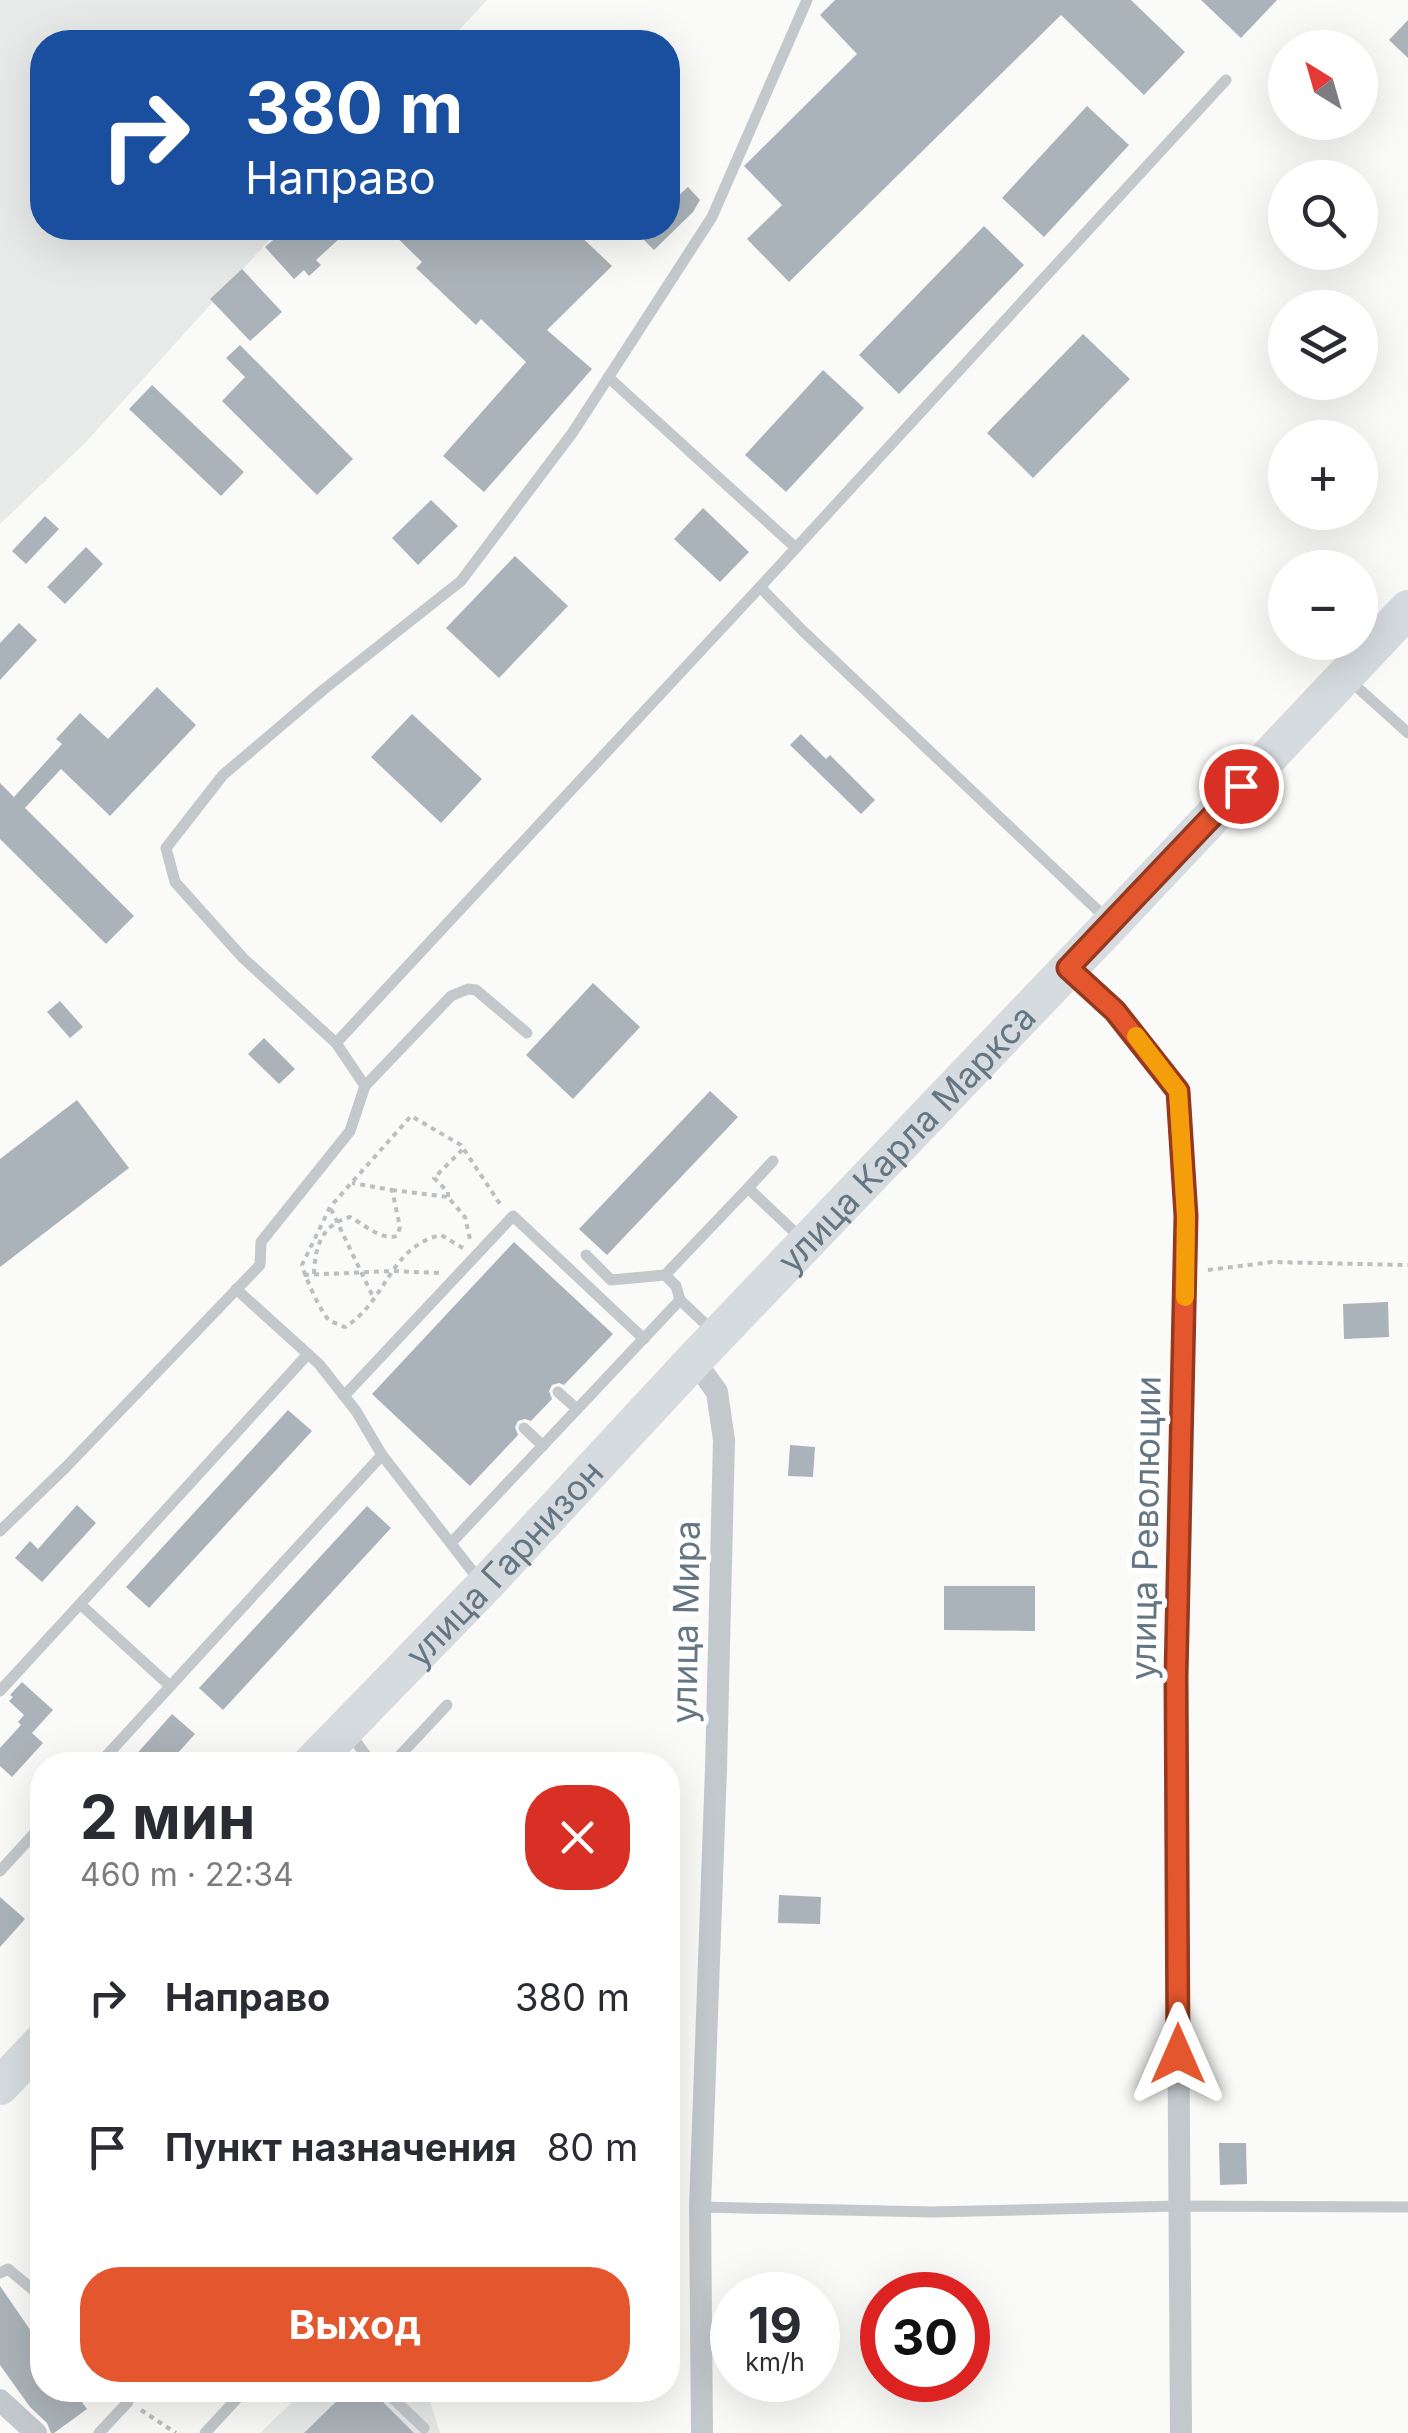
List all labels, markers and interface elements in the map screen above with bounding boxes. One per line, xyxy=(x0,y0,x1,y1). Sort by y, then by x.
north arrow xyxy=(1268,30,1378,140)
map controls xyxy=(1268,30,1378,660)
text: 380 m xyxy=(245,65,463,150)
icon: right xyxy=(80,70,210,200)
text: Направо xyxy=(245,150,436,205)
button: search xyxy=(1268,160,1378,270)
button: layers xyxy=(1268,290,1378,400)
button: + xyxy=(1268,420,1378,530)
button: − xyxy=(1268,550,1378,660)
pin xyxy=(1199,744,1284,829)
icon: arrive xyxy=(1214,759,1269,814)
street label: улица Карла Маркса xyxy=(768,996,1044,1281)
street label: улица Революции xyxy=(1121,1375,1169,1681)
street label: улица Гарнизон xyxy=(397,1451,611,1675)
street label: улица Мира xyxy=(662,1520,708,1724)
text: 2 мин xyxy=(80,1781,255,1853)
button: close xyxy=(525,1785,630,1890)
text: 460 m · 22:34 xyxy=(80,1855,294,1894)
icon: right xyxy=(80,1970,135,2025)
text: Направо xyxy=(165,1974,330,2020)
text: 380 m xyxy=(515,1974,630,2020)
position arrow xyxy=(1126,2002,1230,2106)
icon: arrive xyxy=(80,2120,135,2175)
text: Пункт назначения xyxy=(165,2124,517,2170)
text: 80 m xyxy=(547,2124,638,2170)
button: Выход xyxy=(80,2267,630,2382)
speed limit sign: 30 xyxy=(860,2272,990,2402)
text: 19 xyxy=(748,2295,802,2355)
text: km/h xyxy=(745,2347,805,2377)

